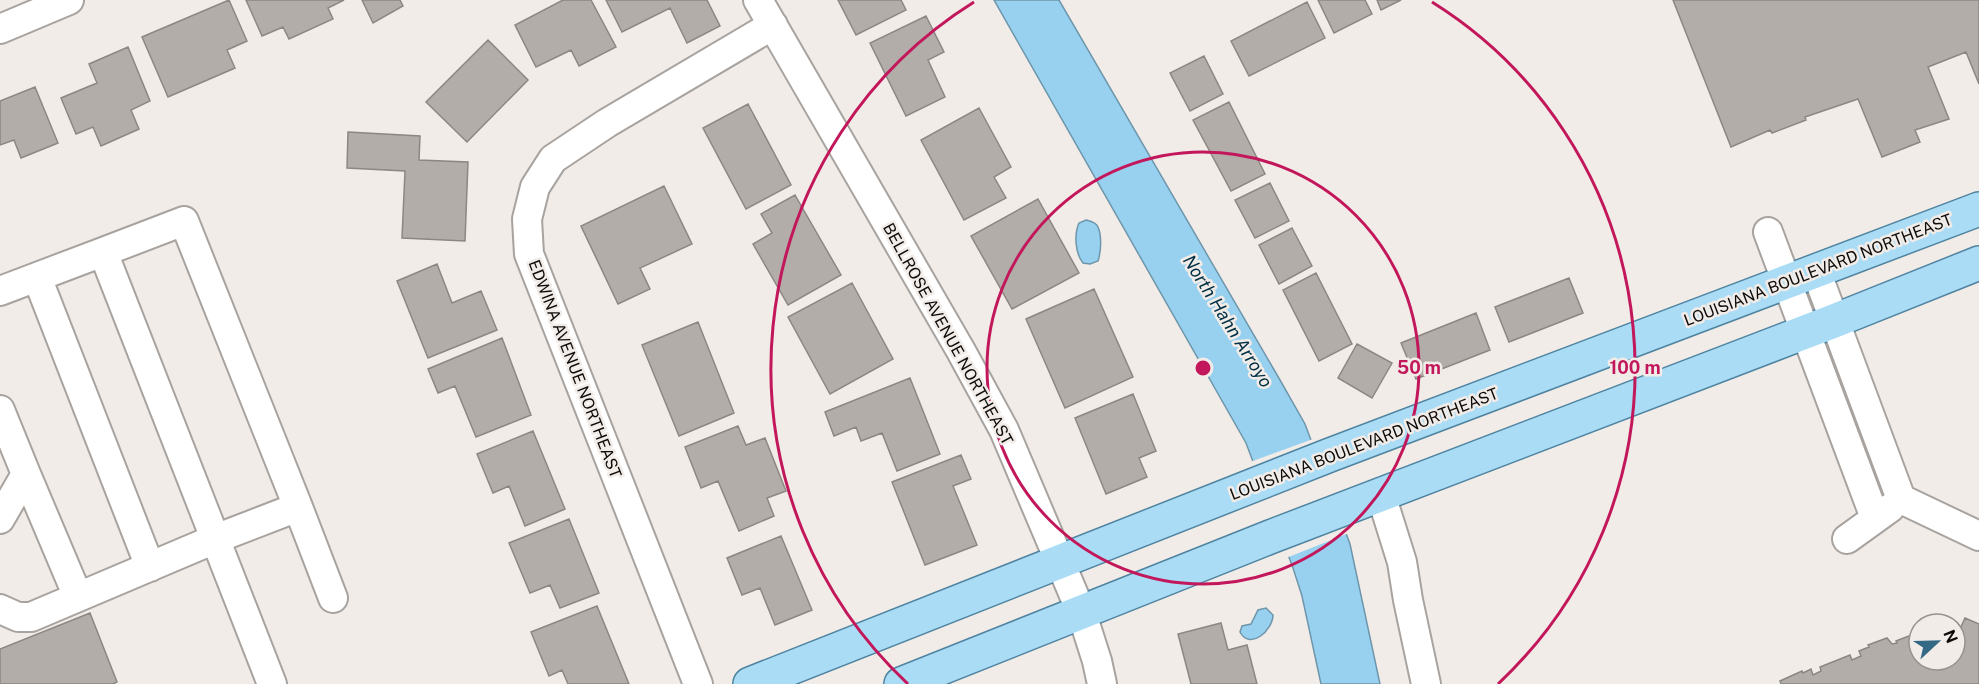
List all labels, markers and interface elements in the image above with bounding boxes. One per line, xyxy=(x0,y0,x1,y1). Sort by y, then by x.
street label: LOUISIANA BOULEVARD NORTHEAST xyxy=(1681,210,1955,330)
street label: BELLROSE AVENUE NORTHEAST xyxy=(879,220,1017,449)
water label: North Hahn Arroyo xyxy=(1179,251,1277,391)
street label: EDWINA AVENUE NORTHEAST xyxy=(525,257,626,481)
text: 50 m xyxy=(1397,357,1441,378)
text: 100 m xyxy=(1609,357,1661,378)
centre of rings xyxy=(1193,358,1213,378)
street label: LOUISIANA BOULEVARD NORTHEAST xyxy=(1227,384,1501,504)
north arrow xyxy=(1907,612,1967,672)
text: N xyxy=(1939,627,1962,646)

